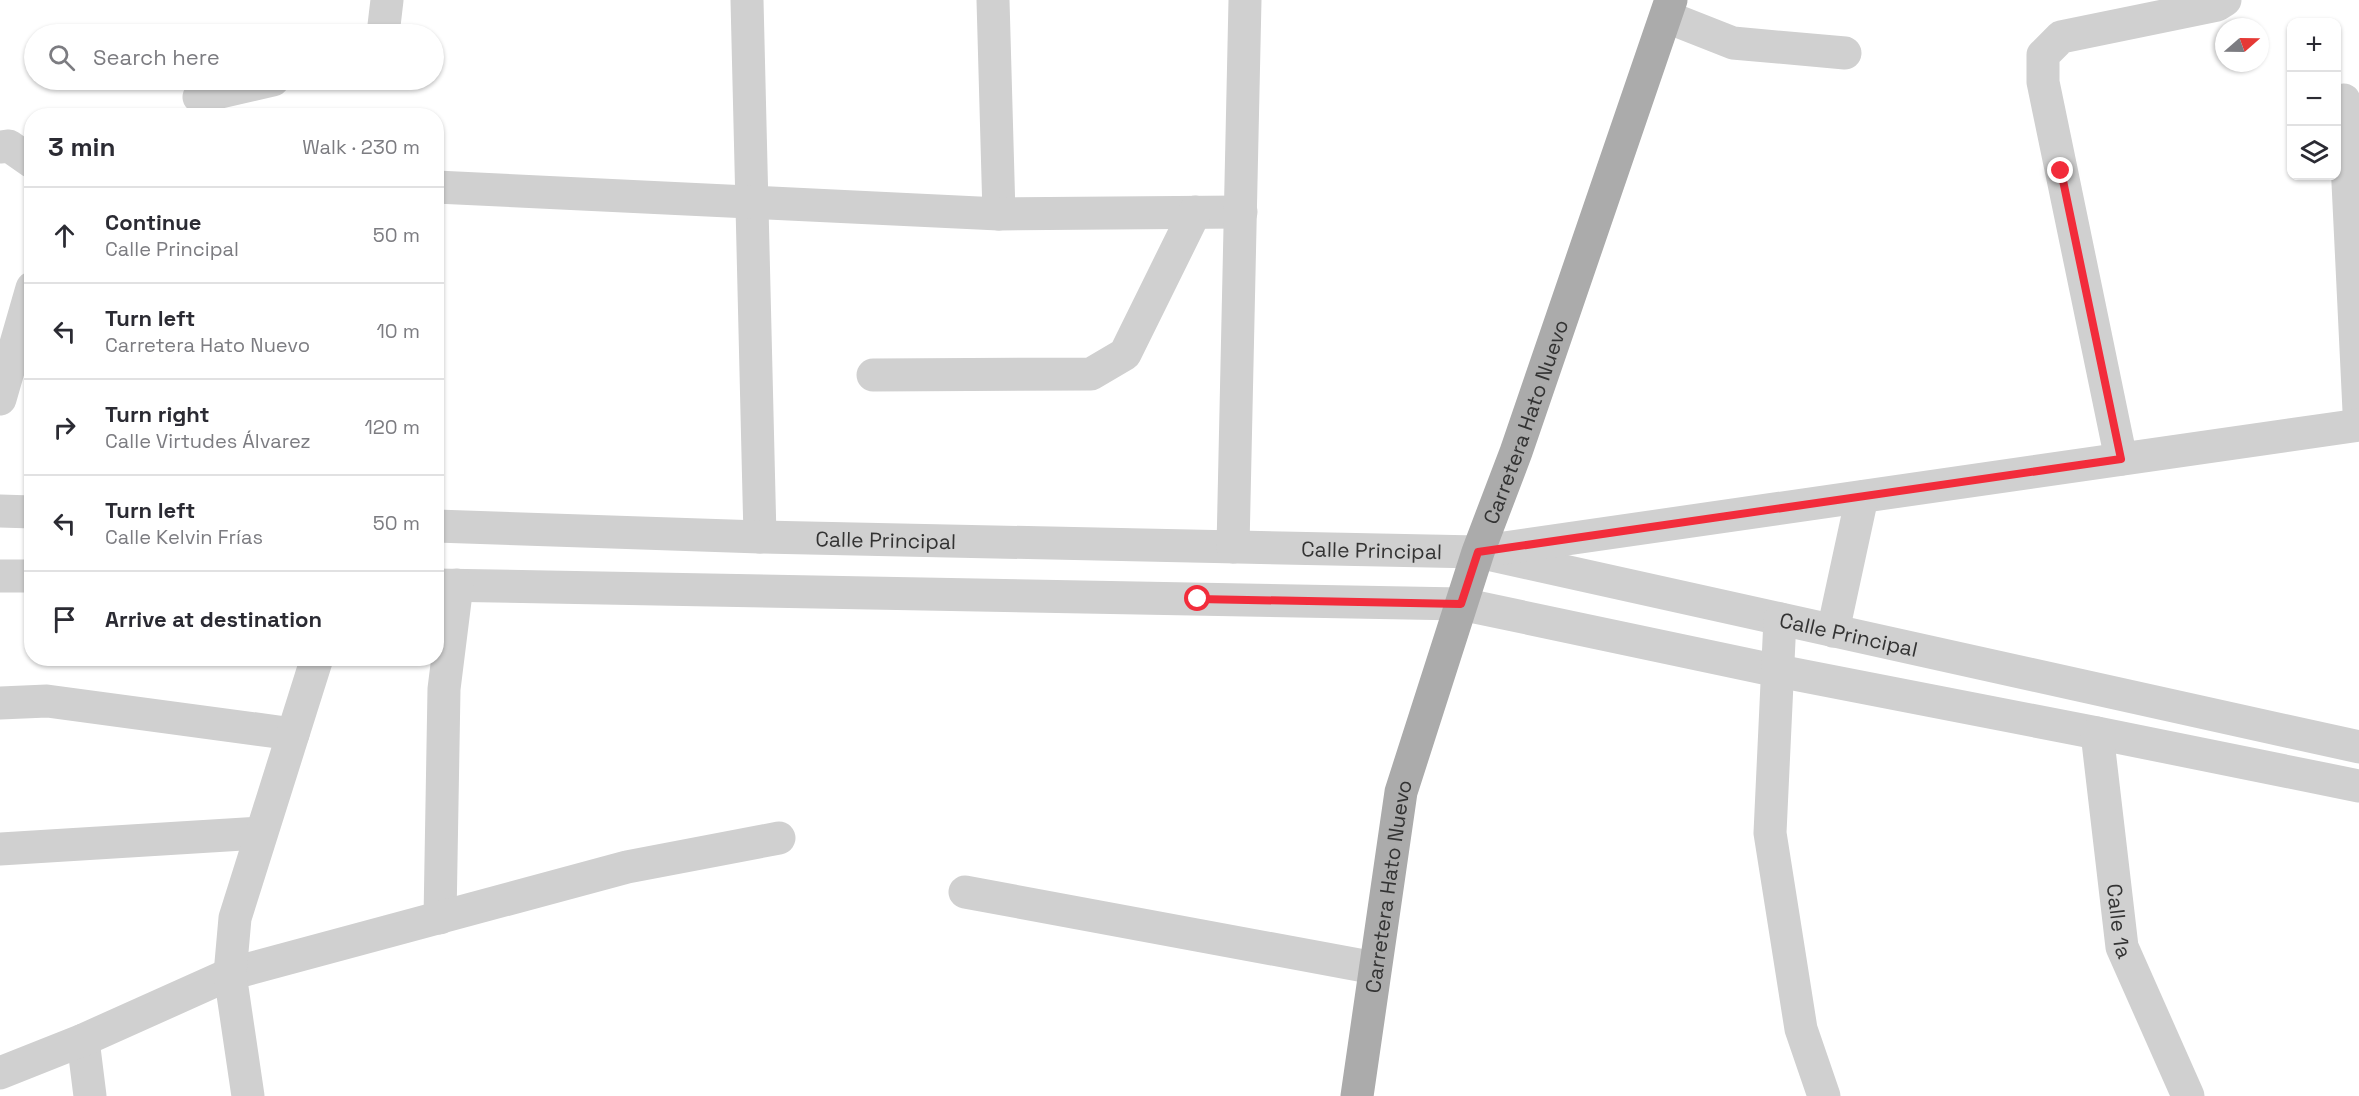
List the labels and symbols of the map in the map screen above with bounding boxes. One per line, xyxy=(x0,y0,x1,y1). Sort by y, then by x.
north arrow xyxy=(2215,18,2269,72)
route end xyxy=(2047,157,2073,183)
street label: Carretera Hato Nuevo xyxy=(1476,316,1574,528)
street label: Calle Principal xyxy=(815,525,956,555)
street label: Calle Principal xyxy=(1301,535,1442,565)
route start xyxy=(1184,585,1210,611)
street label: Calle Principal xyxy=(1777,606,1920,662)
street label: Carretera Hato Nuevo xyxy=(1359,776,1418,995)
street label: Calle 1a xyxy=(2101,882,2139,962)

